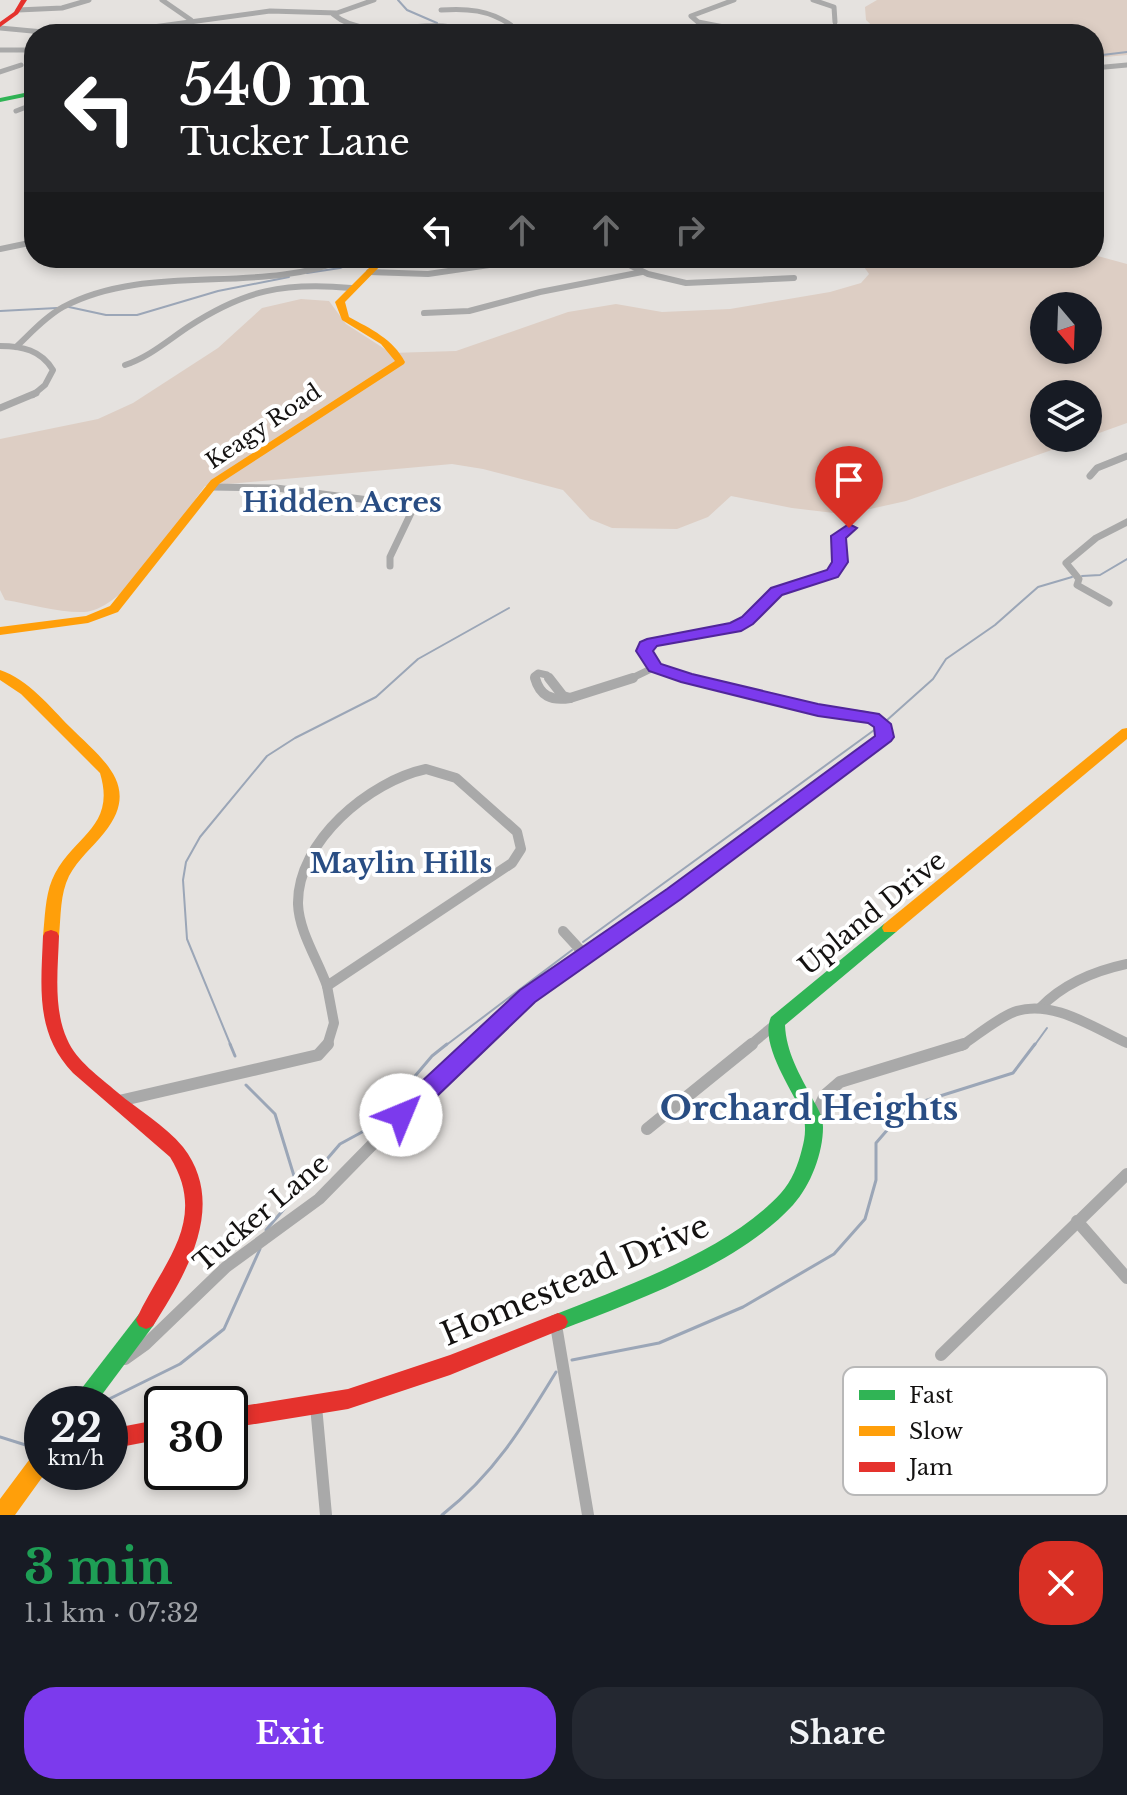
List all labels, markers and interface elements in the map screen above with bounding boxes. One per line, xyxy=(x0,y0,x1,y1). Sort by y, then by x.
text: 540 m xyxy=(180,51,370,120)
icon: left xyxy=(48,56,152,160)
text: Tucker Lane xyxy=(180,120,410,165)
icon: left xyxy=(416,208,460,252)
icon: ahead xyxy=(500,208,544,252)
icon: ahead xyxy=(584,208,628,252)
icon: right xyxy=(668,208,712,252)
north arrow xyxy=(1030,292,1102,364)
map controls xyxy=(1030,292,1102,452)
street label: Keagy Road xyxy=(201,378,326,475)
button: layers xyxy=(1030,380,1102,452)
pin xyxy=(815,446,883,528)
icon: arrive xyxy=(827,458,871,502)
district label: Hidden Acres xyxy=(242,485,442,520)
street label: Upland Drive xyxy=(792,844,952,982)
district label: Maylin Hills xyxy=(310,846,492,881)
position arrow xyxy=(359,1073,443,1157)
district label: Orchard Heights xyxy=(660,1087,958,1129)
street label: Tucker Lane xyxy=(187,1147,335,1279)
street label: Homestead Drive xyxy=(435,1205,715,1355)
legend xyxy=(843,1367,1107,1495)
text: Fast xyxy=(909,1382,954,1409)
speed limit sign: 30 xyxy=(144,1386,248,1490)
text: 22 xyxy=(50,1403,102,1453)
text: Slow xyxy=(909,1418,963,1445)
text: km/h xyxy=(48,1446,104,1470)
text: Jam xyxy=(906,1454,953,1481)
text: 3 min xyxy=(24,1537,173,1597)
button: close xyxy=(1019,1541,1103,1625)
text: 1.1 km · 07:32 xyxy=(24,1597,199,1629)
button: Exit xyxy=(24,1687,556,1779)
button: Share xyxy=(572,1687,1103,1779)

